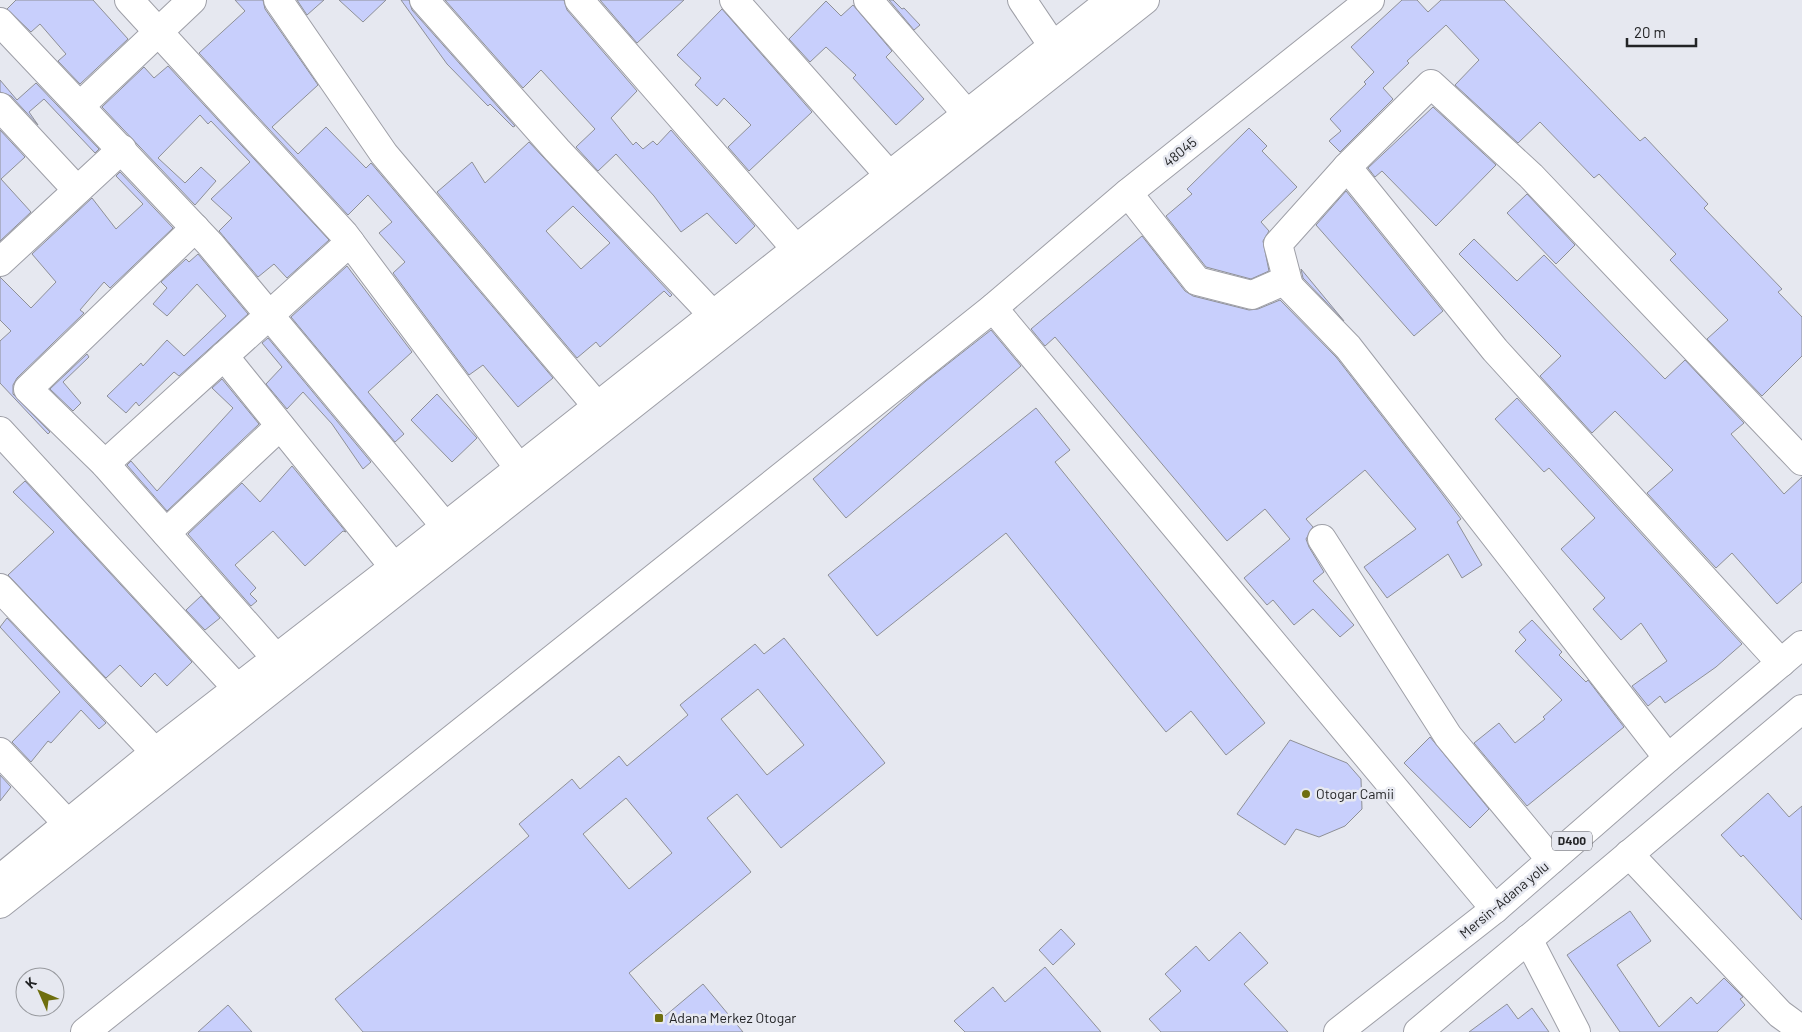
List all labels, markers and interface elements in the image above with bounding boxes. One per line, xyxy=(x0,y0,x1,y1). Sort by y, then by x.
scale bar xyxy=(1627,15,1696,47)
text: 20 m xyxy=(1634,23,1666,41)
street label: 48045 xyxy=(1160,133,1200,170)
place label: Otogar Camii xyxy=(1316,785,1394,802)
marker: Otogar Camii xyxy=(1300,788,1312,800)
road number: D400 xyxy=(1552,831,1592,850)
street label: Mersin-Adana yolu xyxy=(1456,857,1552,942)
north arrow xyxy=(15,967,65,1017)
text: K xyxy=(21,973,40,992)
place label: Adana Merkez Otogar xyxy=(669,1009,796,1026)
marker: Adana Merkez Otogar xyxy=(653,1012,665,1024)

